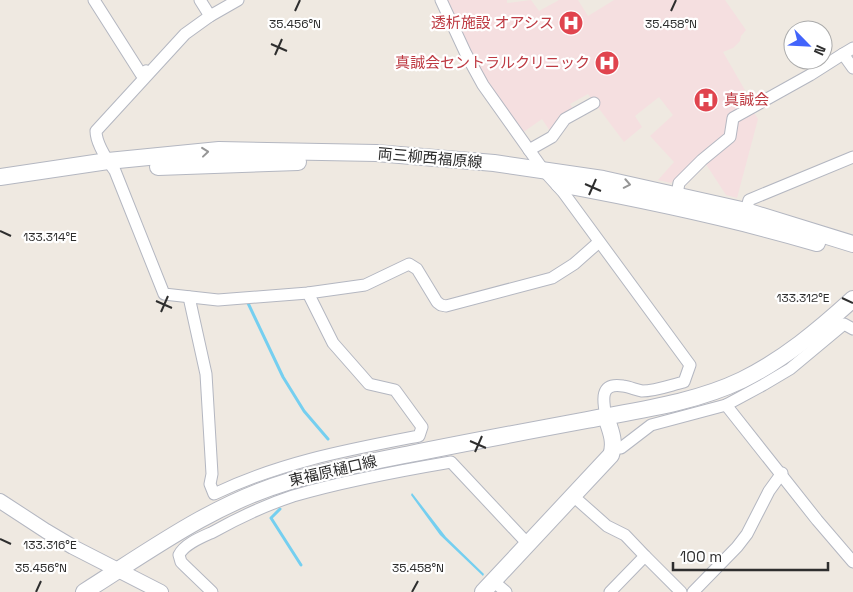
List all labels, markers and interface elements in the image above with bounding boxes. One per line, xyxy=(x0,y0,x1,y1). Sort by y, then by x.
hospital icon: 透析施設 オアシス xyxy=(558,10,584,36)
place label: 透析施設 オアシス xyxy=(431,13,554,32)
text: 35.456°N xyxy=(269,16,321,32)
text: 35.458°N xyxy=(645,16,697,32)
north arrow xyxy=(783,20,833,70)
text: N xyxy=(810,42,830,58)
hospital icon: 真誠会セントラルクリニック xyxy=(594,50,620,76)
place label: 真誠会セントラルクリニック xyxy=(395,53,590,72)
hospital icon: 真誠会 xyxy=(693,87,719,113)
place label: 真誠会 xyxy=(724,90,769,109)
street label: 両三柳西福原線 xyxy=(377,143,483,172)
one-way arrow xyxy=(201,146,209,157)
one-way arrow xyxy=(623,179,632,189)
text: 133.314°E xyxy=(23,229,77,245)
text: 133.312°E xyxy=(776,290,830,306)
street label: 東福原樋口線 xyxy=(287,451,379,490)
text: 133.316°E xyxy=(23,537,77,553)
scale bar xyxy=(673,540,828,572)
text: 100 m xyxy=(680,547,722,566)
text: 35.456°N xyxy=(15,560,67,576)
text: 35.458°N xyxy=(392,560,444,576)

